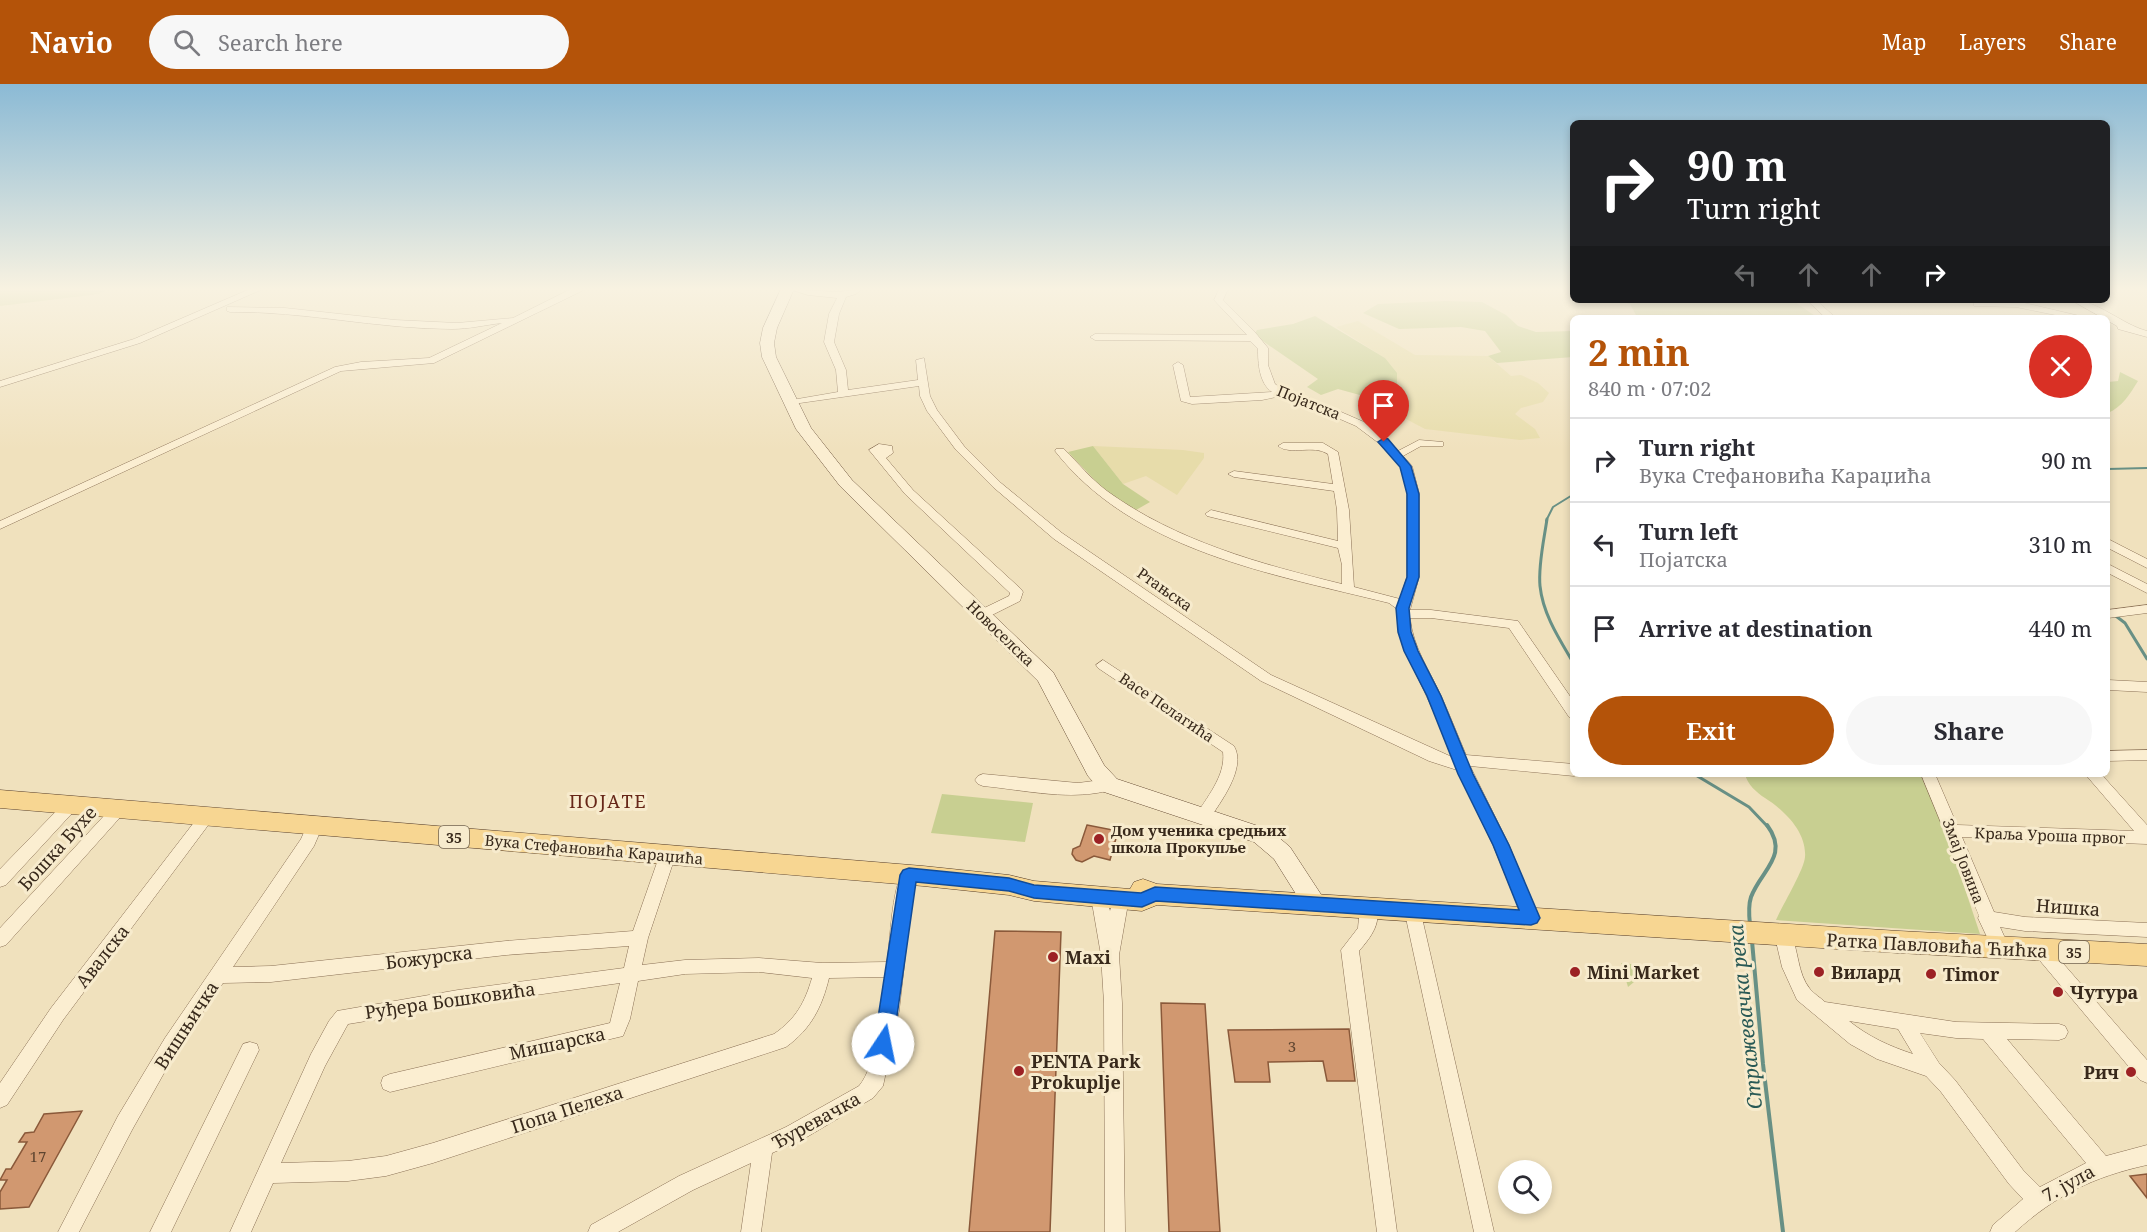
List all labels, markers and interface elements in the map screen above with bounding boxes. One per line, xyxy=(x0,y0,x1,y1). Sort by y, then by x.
search box xyxy=(149,15,569,69)
text: Navio xyxy=(30,23,113,61)
icon: search xyxy=(170,26,203,59)
text: Search here xyxy=(218,27,343,57)
text: Map xyxy=(1882,28,1926,56)
text: Layers xyxy=(1959,28,2026,56)
text: Share xyxy=(2059,28,2117,56)
text: 90 m xyxy=(1687,136,1787,193)
icon: right xyxy=(1588,144,1666,222)
text: Turn right xyxy=(1687,190,1820,227)
icon: left xyxy=(1729,258,1762,291)
icon: ahead xyxy=(1792,258,1825,291)
icon: ahead xyxy=(1855,258,1888,291)
icon: right xyxy=(1918,258,1951,291)
text: 2 min xyxy=(1588,328,1690,377)
button: close xyxy=(2029,335,2092,398)
text: 840 m · 07:02 xyxy=(1588,375,1711,402)
street label: Појатска xyxy=(1274,380,1344,424)
pin xyxy=(1358,380,1409,442)
icon: arrive xyxy=(1367,389,1400,422)
text: Turn right xyxy=(1639,432,1755,462)
icon: right xyxy=(1588,444,1621,477)
text: 90 m xyxy=(2041,445,2092,475)
text: Вука Стефановића Караџића xyxy=(1639,462,1932,489)
text: Turn left xyxy=(1639,516,1738,546)
icon: left xyxy=(1588,528,1621,561)
text: 310 m xyxy=(2029,529,2092,559)
text: Појатска xyxy=(1639,546,1728,573)
street label: Ртањска xyxy=(1133,563,1197,615)
street label: Новоселска xyxy=(963,596,1039,670)
icon: arrive xyxy=(1588,612,1621,645)
text: Arrive at destination xyxy=(1639,613,1873,643)
text: 440 m xyxy=(2029,613,2092,643)
street label: Васе Пелагића xyxy=(1115,668,1219,746)
button: Exit xyxy=(1588,696,1834,765)
button: Share xyxy=(1846,696,2092,765)
district label: ПОЈАТЕ xyxy=(569,789,647,813)
street label: Бошка Бухе xyxy=(13,801,101,895)
street label: Змај Јовина xyxy=(1939,816,1989,906)
place label: Дом ученика средњих школа Прокупље xyxy=(1111,820,1287,857)
street label: Краља Уроша првог xyxy=(1974,822,2126,848)
road number: 35 xyxy=(439,826,469,848)
street label: Вука Стефановића Караџића xyxy=(484,829,704,869)
marker: Дом ученика средњих школа Прокупље xyxy=(1092,832,1106,846)
street label: Нишка xyxy=(2035,893,2101,921)
street label: Авалска xyxy=(70,920,134,992)
water label: Стражевачка река xyxy=(1722,923,1768,1111)
street label: Ратка Павловића Ћићка xyxy=(1826,927,2048,963)
street label: Божурска xyxy=(384,940,474,974)
road number: 35 xyxy=(2059,941,2089,963)
place label: Maxi xyxy=(1065,945,1112,969)
marker: Maxi xyxy=(1046,950,1060,964)
place label: Mini Market xyxy=(1587,960,1700,984)
place label: Вилард xyxy=(1831,960,1901,984)
place label: Timor xyxy=(1943,962,2000,986)
marker: Mini Market xyxy=(1568,965,1582,979)
marker: Вилард xyxy=(1812,965,1826,979)
marker: Timor xyxy=(1924,967,1938,981)
street label: Вишњичка xyxy=(149,976,223,1074)
street label: Руђера Бошковића xyxy=(363,976,537,1024)
place label: Чутура xyxy=(2070,980,2139,1004)
marker: Чутура xyxy=(2051,985,2065,999)
position arrow xyxy=(851,1012,915,1076)
street label: Мишарска xyxy=(507,1021,607,1065)
house number: 3 xyxy=(1288,1036,1296,1056)
place label: PENTA Park Prokuplje xyxy=(1031,1049,1141,1094)
place label: Рич xyxy=(2083,1060,2119,1084)
marker: PENTA Park Prokuplje xyxy=(1012,1064,1026,1078)
marker: Рич xyxy=(2124,1065,2138,1079)
street label: Попа Пелеха xyxy=(508,1080,626,1138)
street label: Ђуревачка xyxy=(768,1086,864,1154)
house number: 17 xyxy=(30,1146,46,1166)
street label: 7. јула xyxy=(2037,1159,2099,1207)
map controls xyxy=(1498,1160,1552,1214)
button: search xyxy=(1498,1160,1552,1214)

